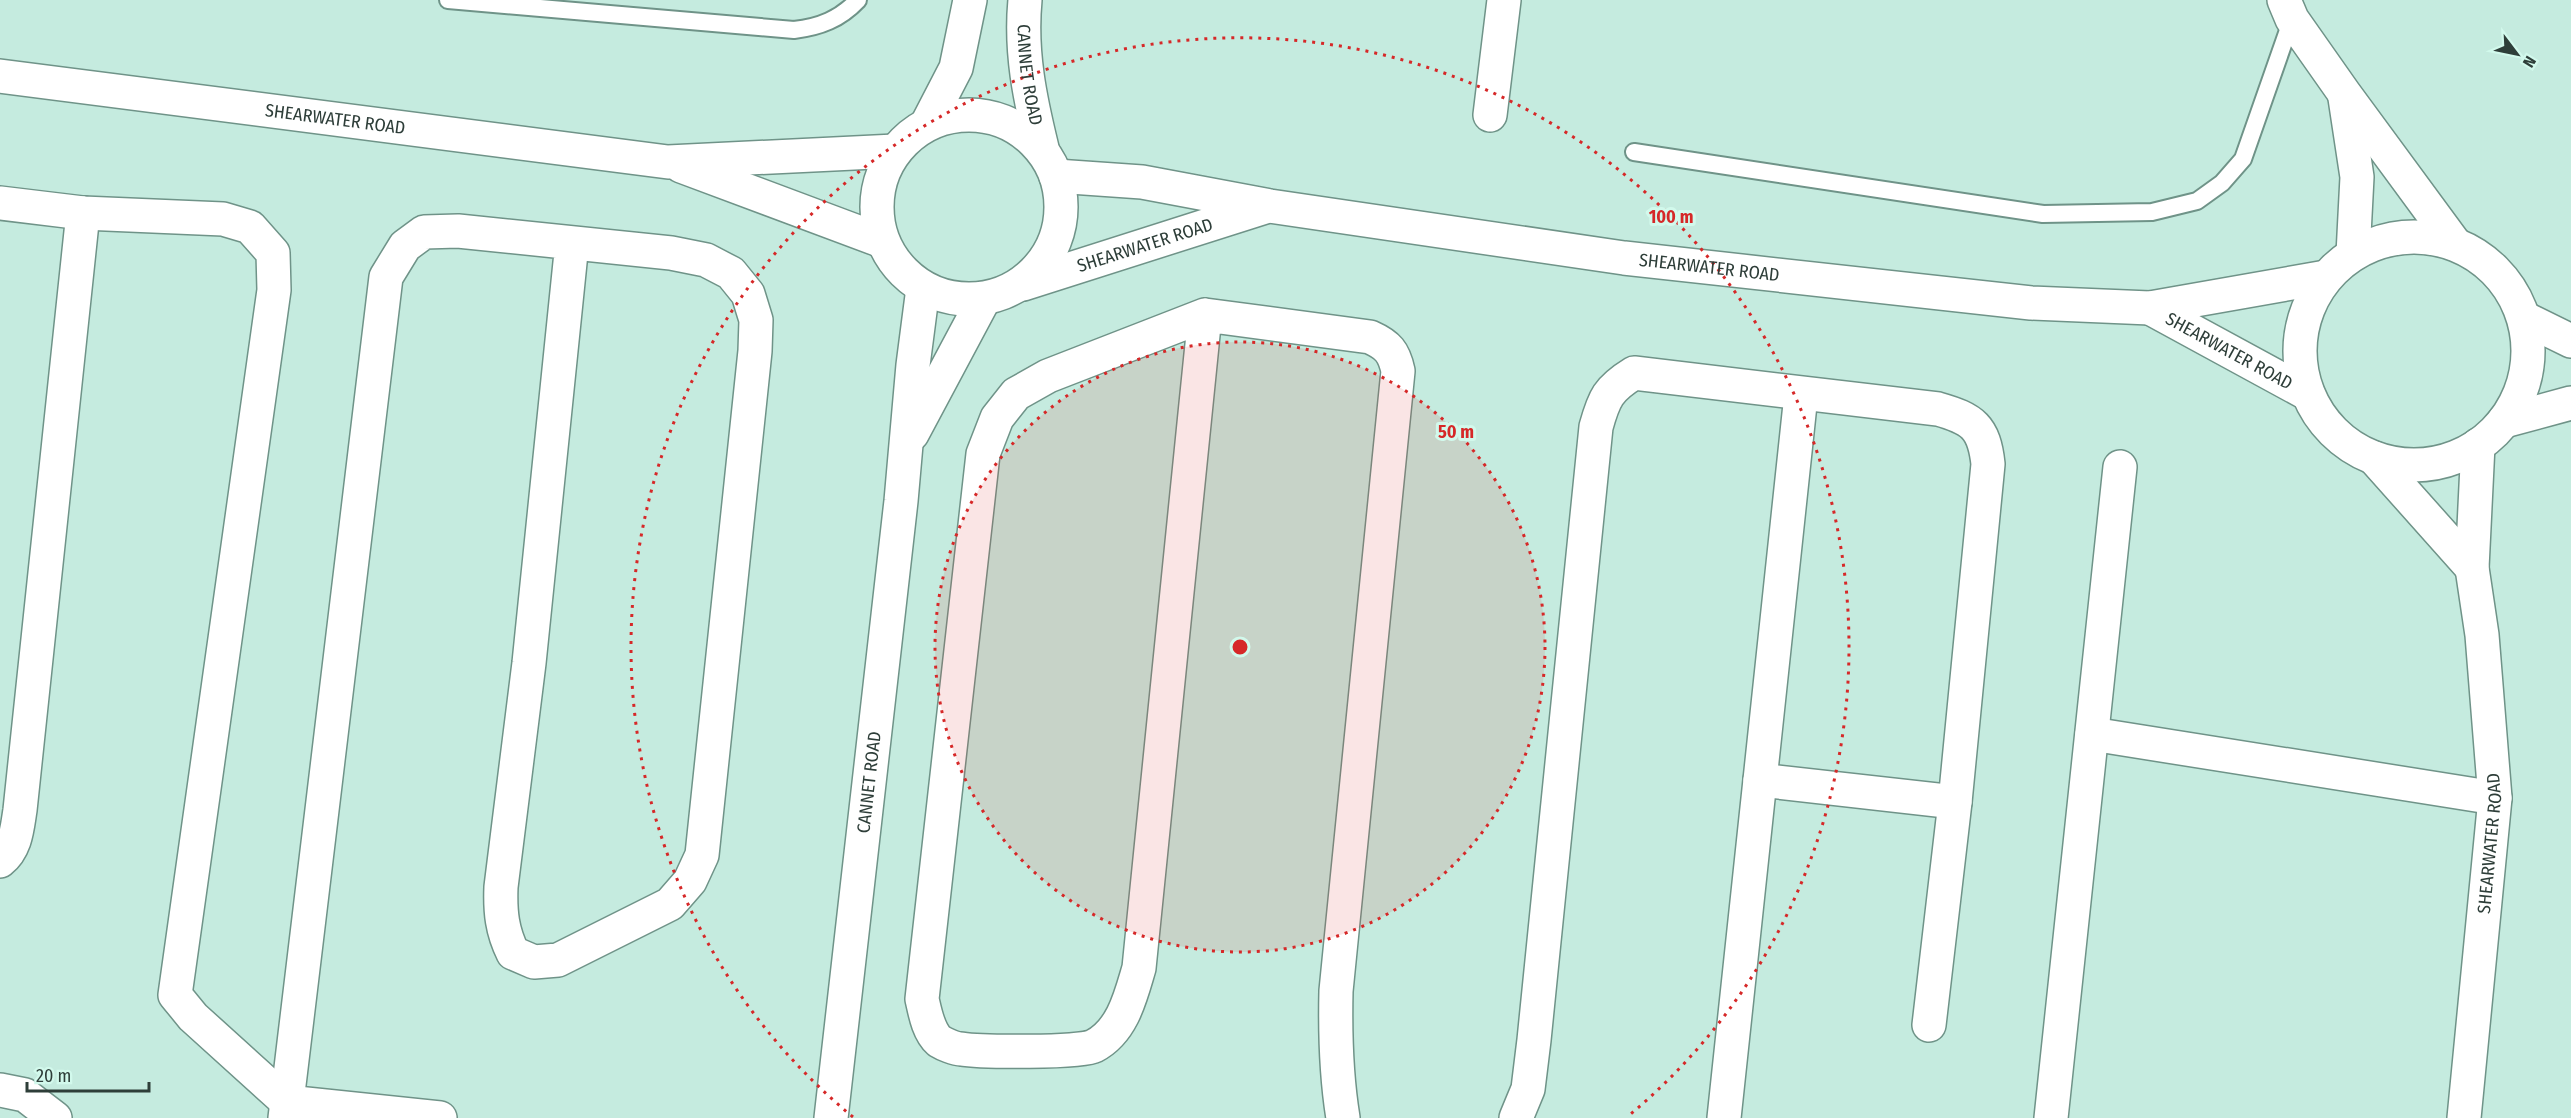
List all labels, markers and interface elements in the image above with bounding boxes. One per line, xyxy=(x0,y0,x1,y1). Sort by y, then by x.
street label: CANNET ROAD xyxy=(1013,24,1047,127)
north arrow xyxy=(2487,24,2547,84)
text: N xyxy=(2519,53,2540,71)
street label: SHEARWATER ROAD xyxy=(264,99,407,139)
text: 100 m xyxy=(1649,206,1693,228)
street label: SHEARWATER ROAD xyxy=(1074,213,1216,277)
street label: SHEARWATER ROAD xyxy=(1638,249,1781,286)
street label: SHEARWATER ROAD xyxy=(2162,308,2296,394)
text: 50 m xyxy=(1438,421,1474,443)
centre of rings xyxy=(1230,637,1250,657)
street label: CANNET ROAD xyxy=(852,730,886,834)
street label: SHEARWATER ROAD xyxy=(2473,772,2506,915)
scale bar xyxy=(27,1055,148,1093)
text: 20 m xyxy=(36,1065,71,1087)

